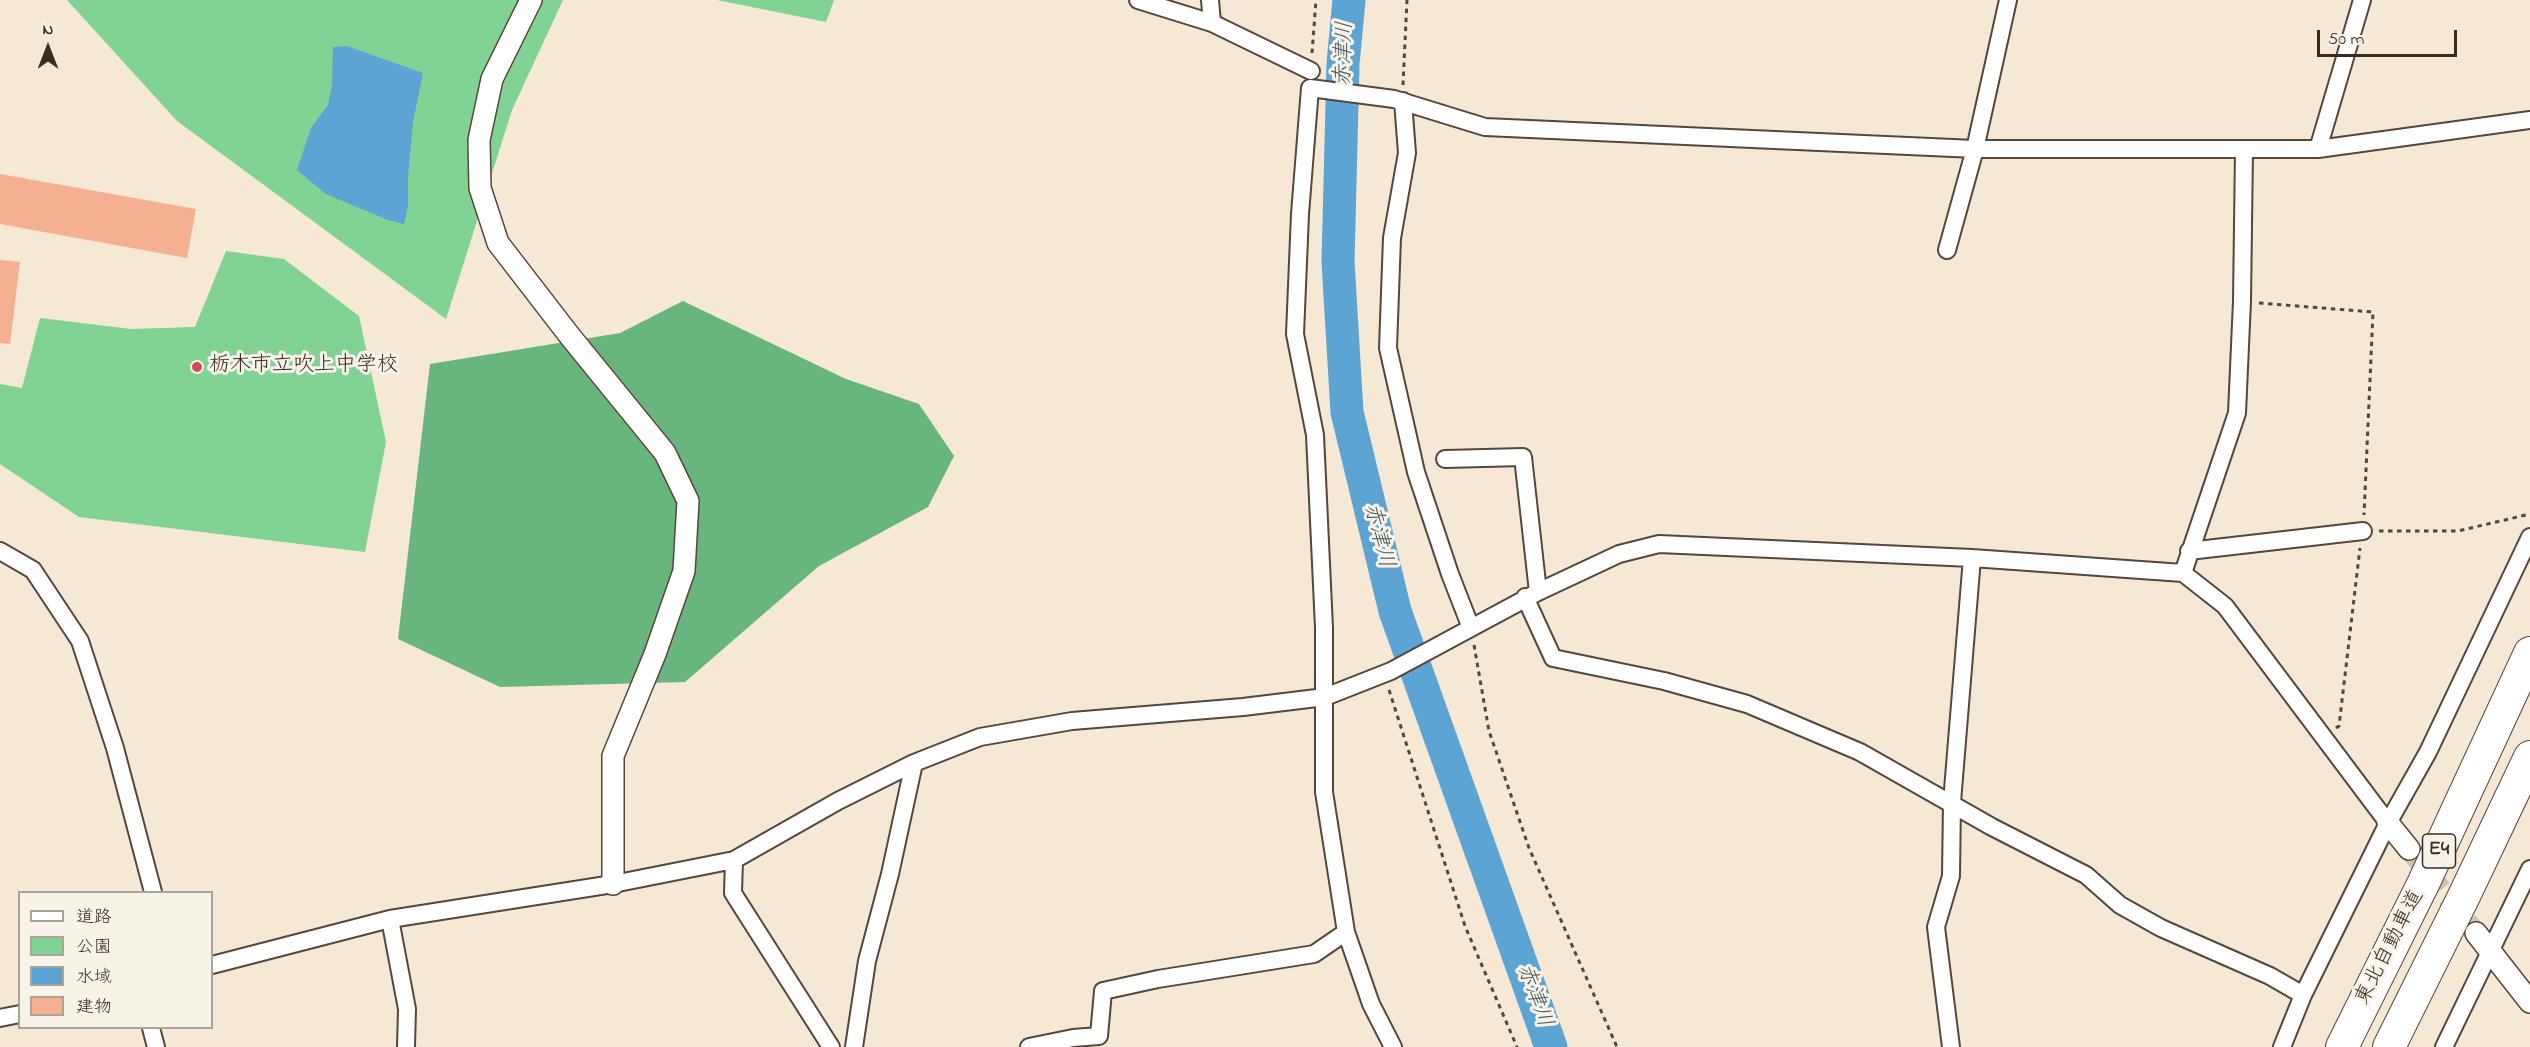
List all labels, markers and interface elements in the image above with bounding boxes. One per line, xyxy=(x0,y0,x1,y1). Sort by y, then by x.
north arrow xyxy=(18,18,78,78)
text: N xyxy=(43,18,53,42)
scale bar xyxy=(2320,18,2460,56)
water label: 赤津川 xyxy=(1332,21,1360,87)
text: 50 m xyxy=(2328,27,2365,53)
place label: 栃木市立吹上中学校 xyxy=(209,354,398,380)
marker: 栃木市立吹上中学校 xyxy=(190,360,204,374)
water label: 赤津川 xyxy=(1356,501,1398,571)
road number: E4 xyxy=(2422,834,2456,868)
street label: 東北自動車道 xyxy=(2351,886,2431,1010)
legend xyxy=(18,891,213,1029)
text: 道路 xyxy=(76,905,112,931)
text: 公園 xyxy=(76,935,112,961)
water label: 赤津川 xyxy=(1509,960,1557,1032)
text: 水域 xyxy=(76,965,112,991)
text: 建物 xyxy=(76,995,112,1021)

